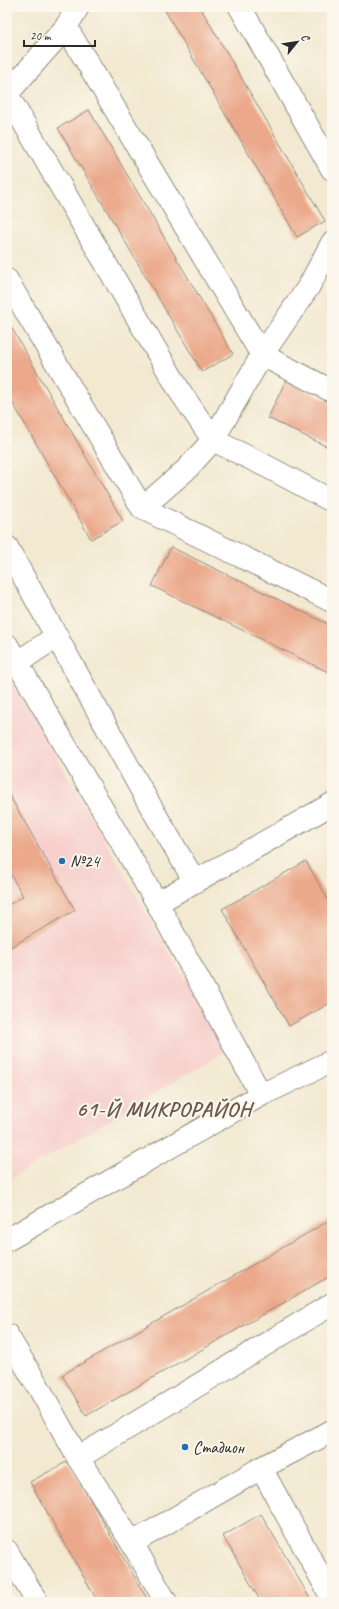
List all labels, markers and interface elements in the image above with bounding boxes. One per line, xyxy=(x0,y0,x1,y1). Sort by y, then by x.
scale bar xyxy=(24,22,95,48)
north arrow xyxy=(277,22,317,62)
text: 20 m xyxy=(30,28,52,44)
text: С xyxy=(298,31,314,44)
place label: №24 xyxy=(70,851,102,872)
marker: №24 xyxy=(57,856,67,866)
district label: 61-Й МИКРОРАЙОН xyxy=(76,1096,255,1122)
place label: Стадион xyxy=(193,1437,246,1458)
marker: Стадион xyxy=(180,1442,190,1452)

